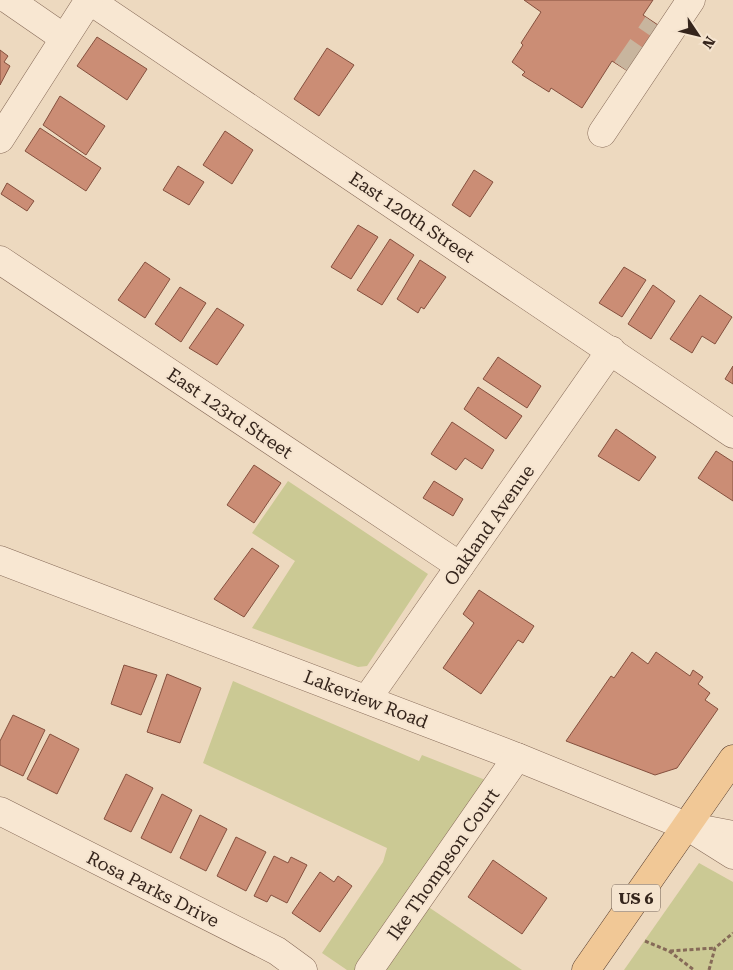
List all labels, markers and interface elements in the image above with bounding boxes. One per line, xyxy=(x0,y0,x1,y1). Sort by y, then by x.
north arrow xyxy=(673,10,723,60)
text: N xyxy=(699,33,718,52)
street label: East 120th Street xyxy=(346,167,479,267)
street label: East 123rd Street xyxy=(163,363,297,463)
street label: Oakland Avenue xyxy=(440,460,539,589)
street label: Lakeview Road xyxy=(301,666,431,732)
street label: Ike Thompson Court xyxy=(383,784,503,944)
street label: Rosa Parks Drive xyxy=(83,847,223,931)
road number: US 6 xyxy=(612,884,660,911)

